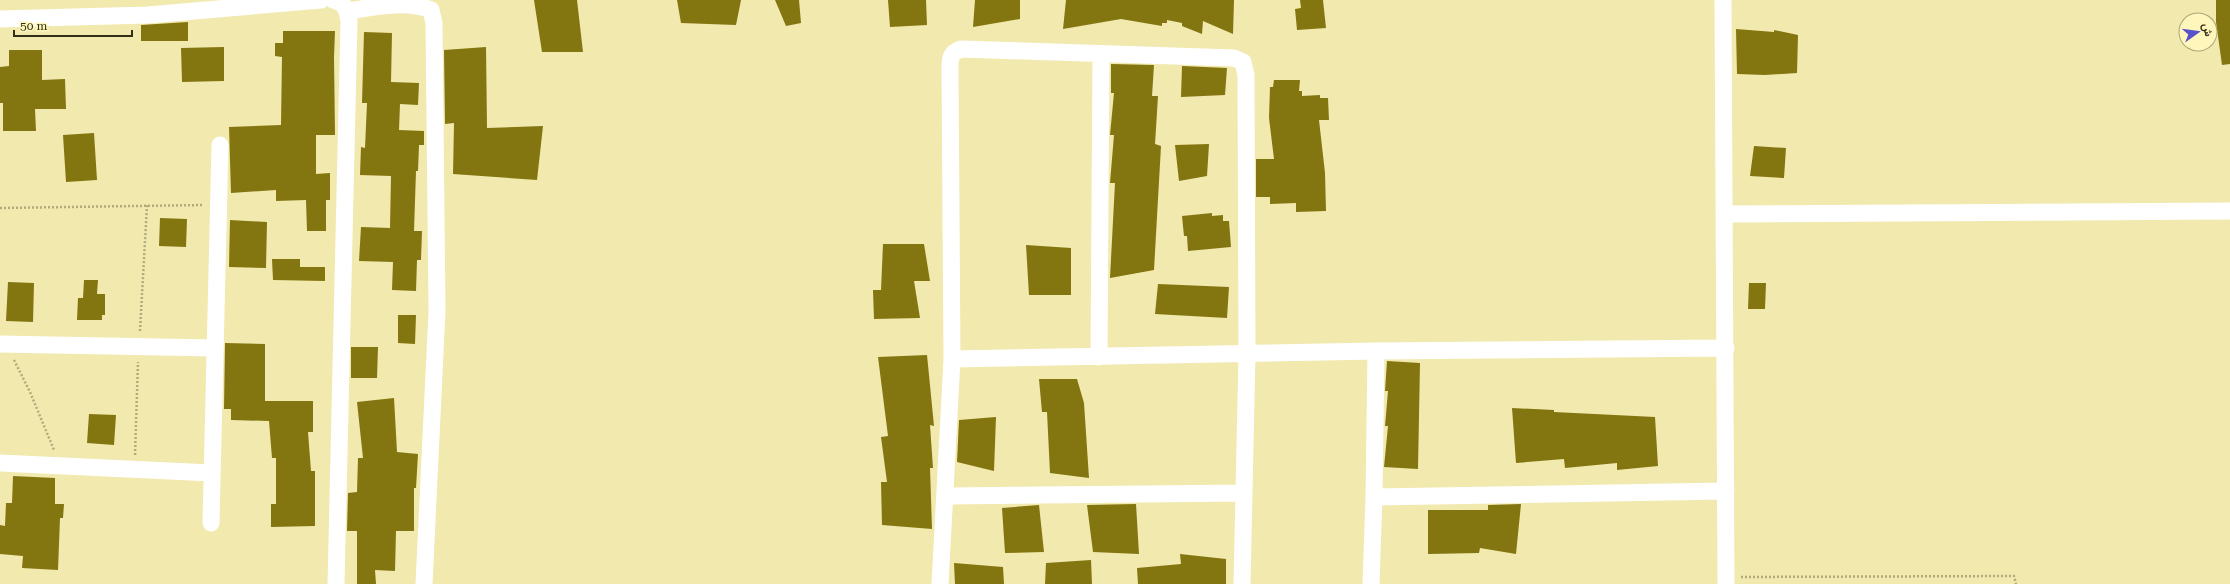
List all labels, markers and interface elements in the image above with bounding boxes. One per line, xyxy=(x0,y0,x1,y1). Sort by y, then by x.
scale bar xyxy=(14,12,132,38)
north arrow xyxy=(2178,12,2218,52)
text: 50 m xyxy=(20,19,47,33)
text: ش xyxy=(2199,22,2215,38)

